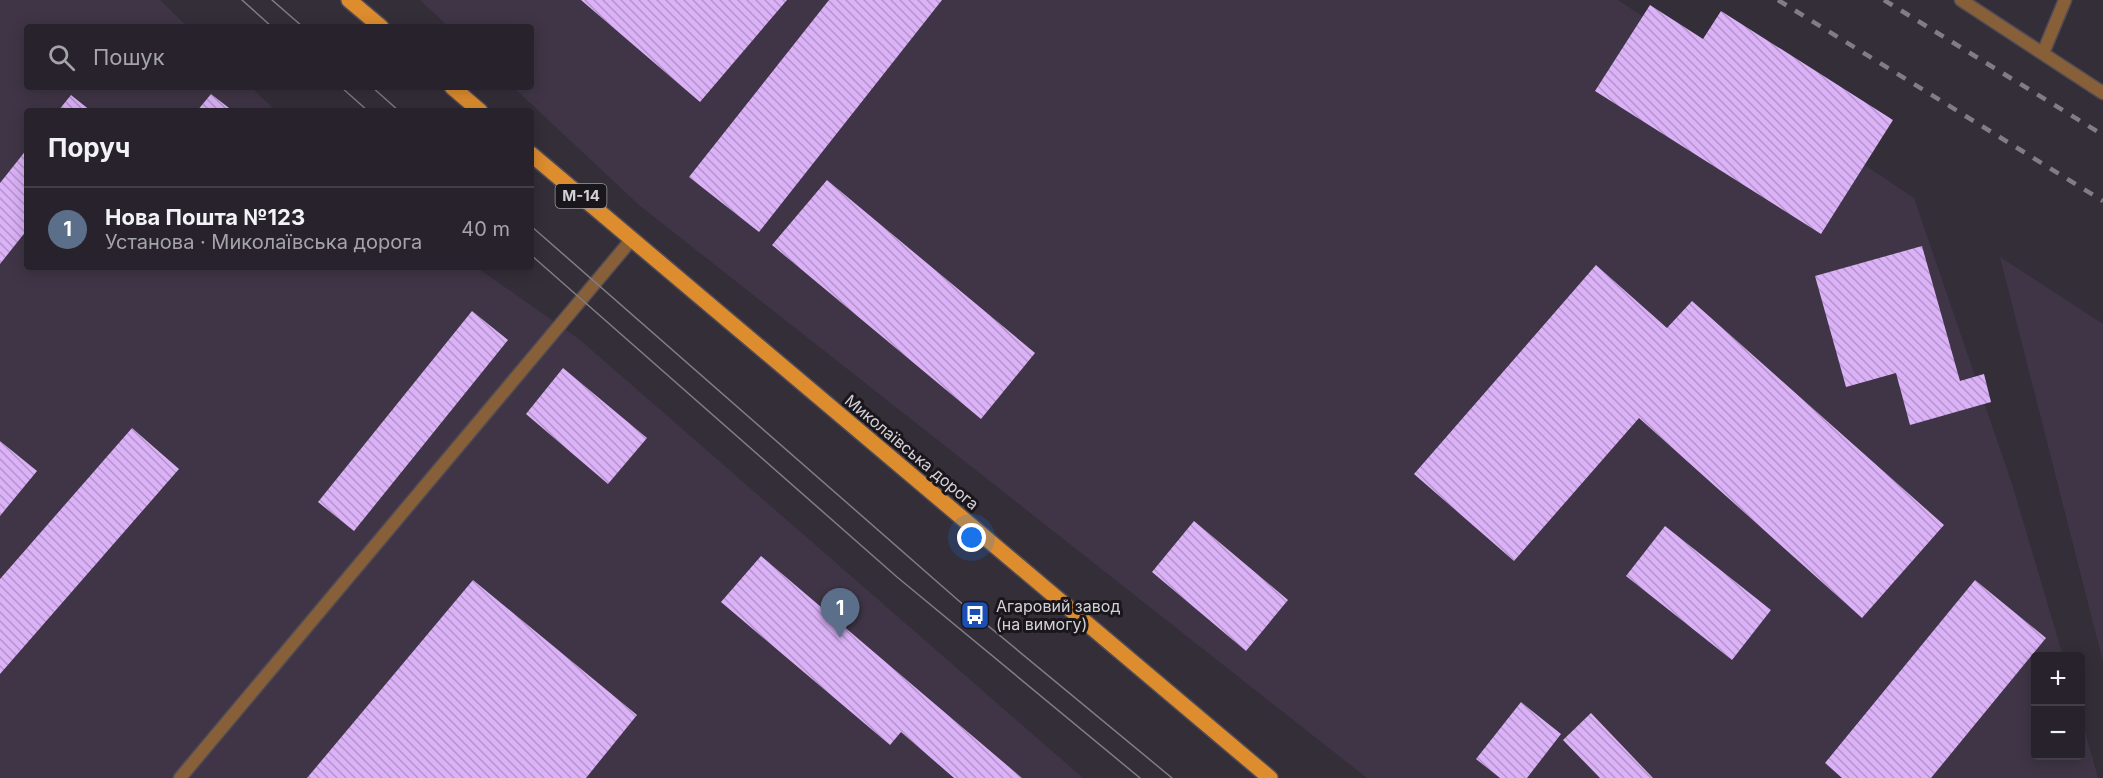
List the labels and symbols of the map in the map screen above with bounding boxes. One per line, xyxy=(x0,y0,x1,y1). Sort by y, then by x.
road number: М-14 xyxy=(556,184,606,208)
street label: Миколаївська дорога xyxy=(841,390,983,514)
your location xyxy=(957,523,986,552)
pin: 1 xyxy=(820,588,860,638)
place label: Агаровий завод (на вимогу) xyxy=(996,596,1120,634)
bus stop icon: Агаровий завод (на вимогу) xyxy=(959,599,991,631)

